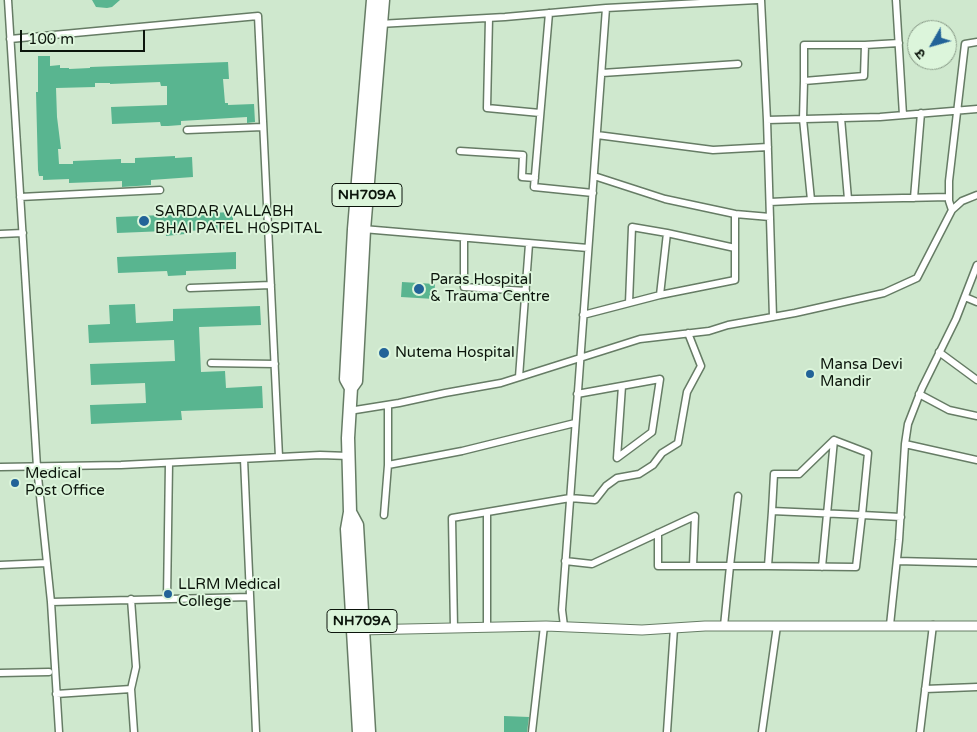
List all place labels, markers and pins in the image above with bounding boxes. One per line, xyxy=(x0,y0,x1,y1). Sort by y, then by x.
place label: SARDAR VALLABH BHAI PATEL HOSPITAL xyxy=(155,203,322,238)
marker: SARDAR VALLABH BHAI PATEL HOSPITAL xyxy=(137,214,151,228)
place label: Paras Hospital & Trauma Centre xyxy=(430,271,550,306)
marker: Paras Hospital & Trauma Centre xyxy=(412,282,426,296)
place label: Nutema Hospital xyxy=(395,344,515,362)
marker: Nutema Hospital xyxy=(377,346,391,360)
place label: Mansa Devi Mandir xyxy=(820,356,903,391)
marker: Mansa Devi Mandir xyxy=(804,368,816,380)
place label: Medical Post Office xyxy=(25,465,105,500)
marker: Medical Post Office xyxy=(9,477,21,489)
place label: LLRM Medical College xyxy=(178,576,280,611)
marker: LLRM Medical College xyxy=(162,588,174,600)

